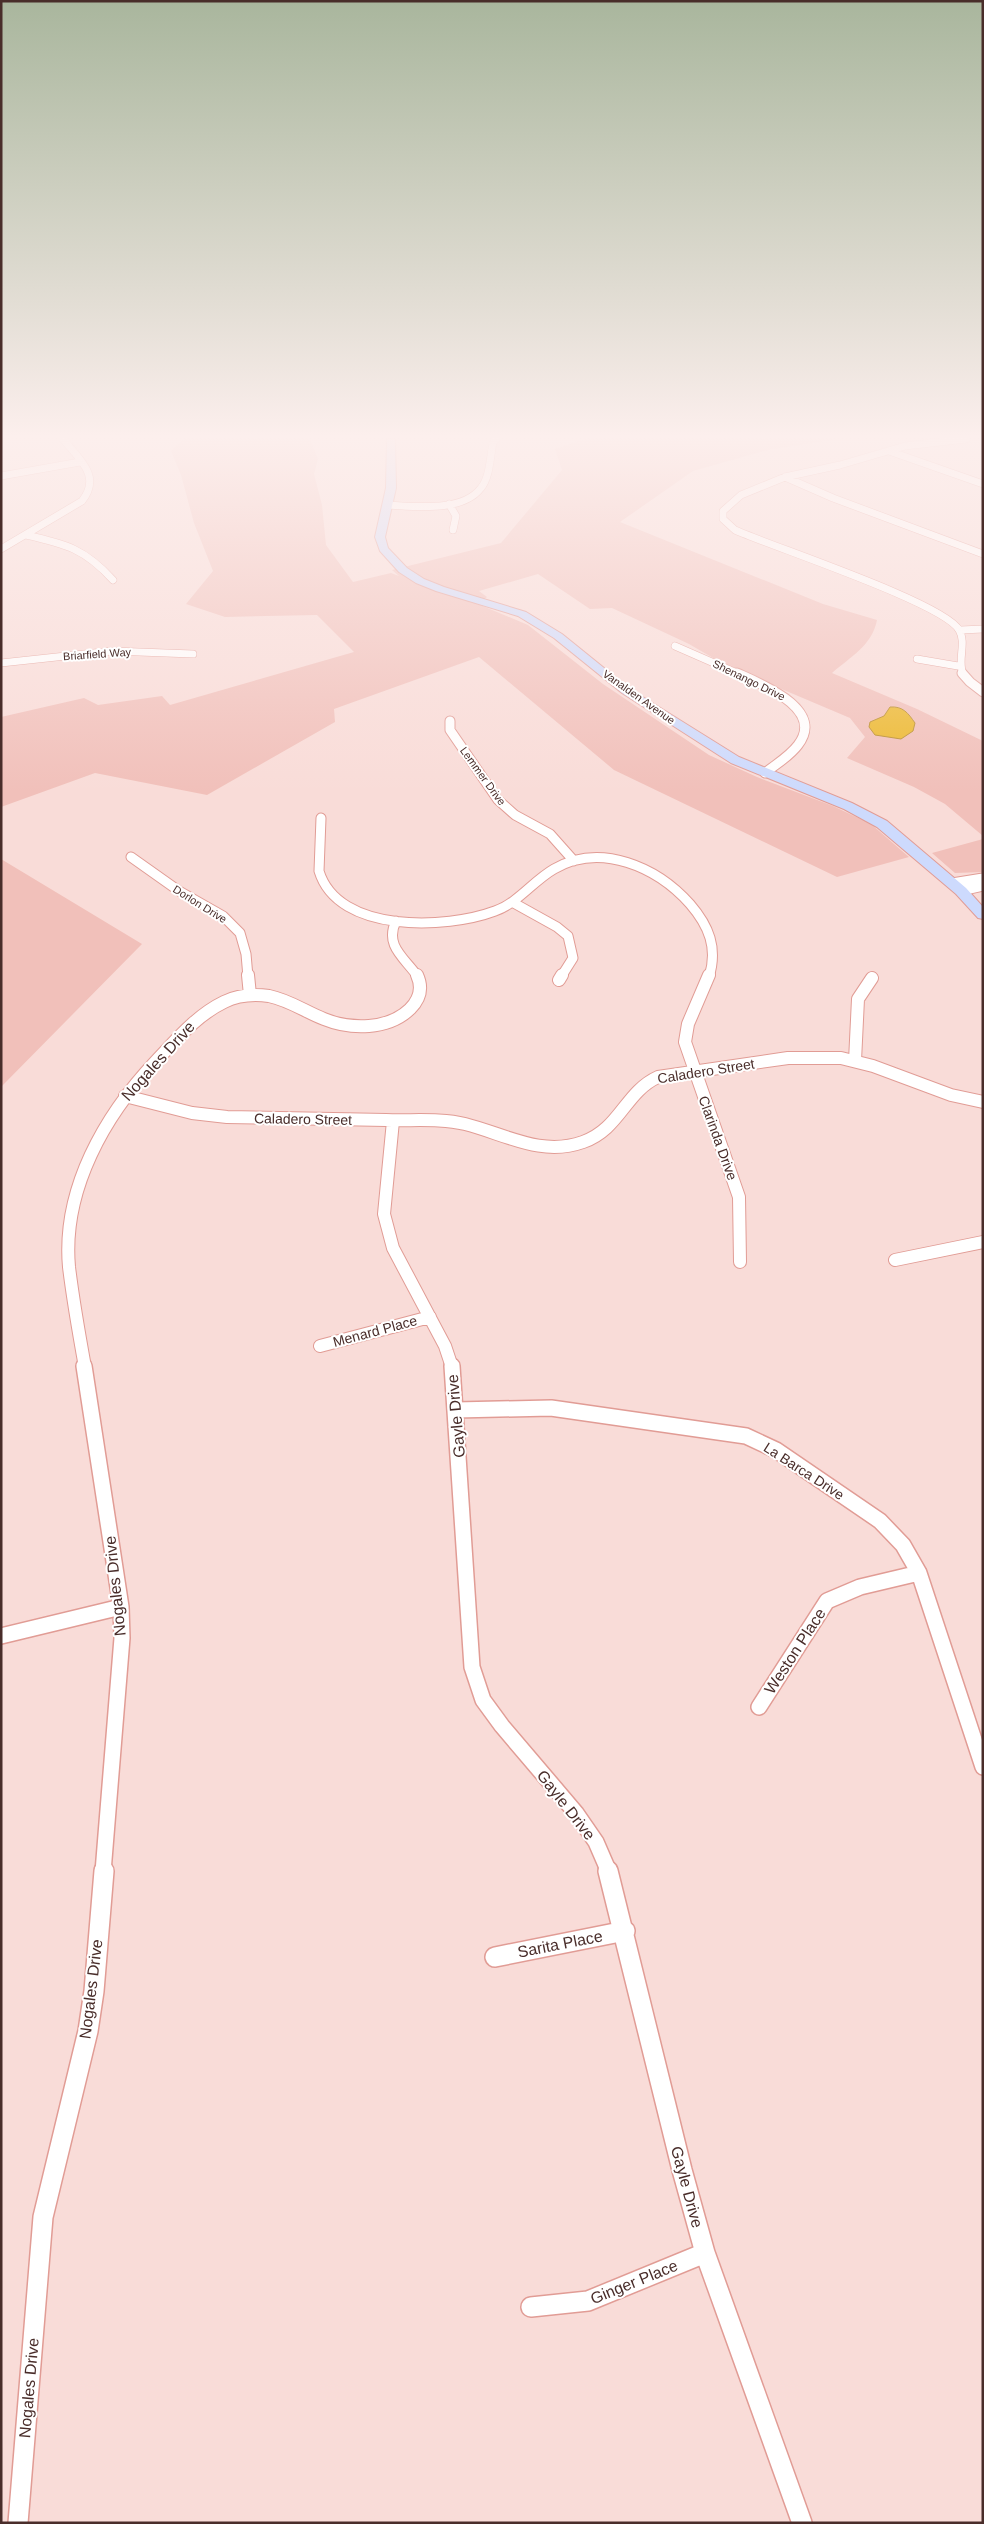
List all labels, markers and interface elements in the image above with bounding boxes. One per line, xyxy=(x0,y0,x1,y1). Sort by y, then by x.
street label: Briarfield Way xyxy=(63,646,132,662)
street label: Shenango Drive xyxy=(711,657,787,703)
street label: Vanalden Avenue xyxy=(601,668,677,726)
street label: Lemmer Drive xyxy=(458,745,508,807)
street label: Dorlon Drive xyxy=(171,883,229,925)
street label: Nogales Drive xyxy=(118,1018,198,1104)
street label: Caladero Street xyxy=(656,1055,756,1087)
street label: Clarinda Drive xyxy=(695,1094,741,1183)
street label: Caladero Street xyxy=(254,1110,352,1128)
street label: Menard Place xyxy=(331,1312,419,1350)
street label: Gayle Drive xyxy=(444,1374,468,1458)
street label: La Barca Drive xyxy=(761,1439,847,1503)
street label: Nogales Drive xyxy=(101,1535,129,1637)
street label: Weston Place xyxy=(761,1605,829,1697)
street label: Gayle Drive xyxy=(534,1767,598,1843)
street label: Sarita Place xyxy=(516,1927,604,1961)
street label: Nogales Drive xyxy=(76,1938,106,2040)
street label: Gayle Drive xyxy=(668,2144,706,2230)
street label: Ginger Place xyxy=(588,2257,680,2307)
street label: Nogales Drive xyxy=(16,2337,42,2439)

